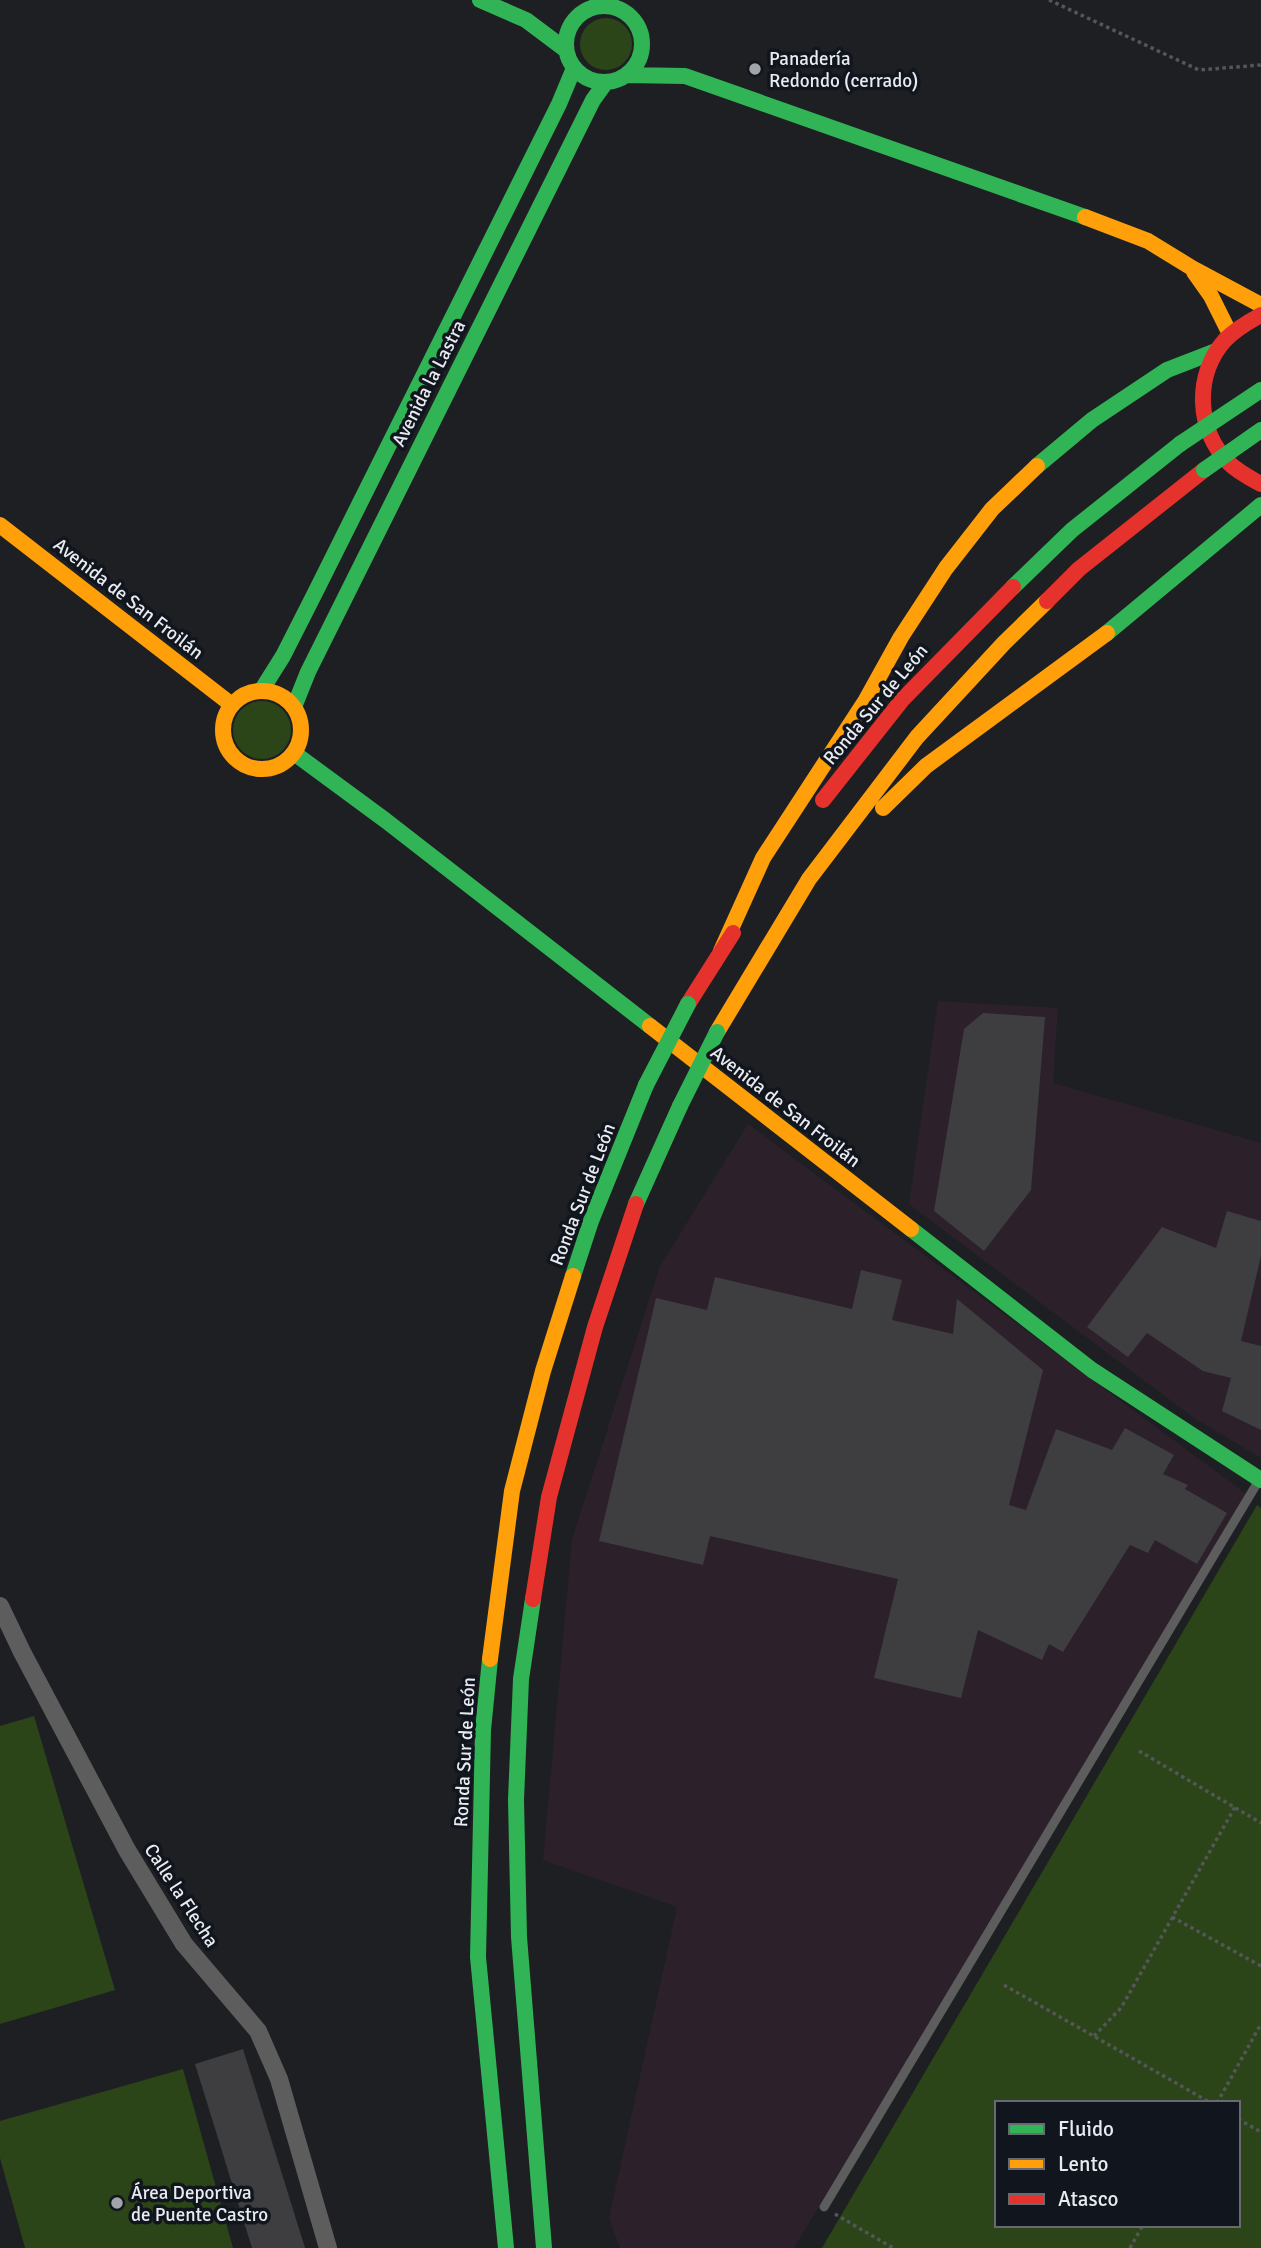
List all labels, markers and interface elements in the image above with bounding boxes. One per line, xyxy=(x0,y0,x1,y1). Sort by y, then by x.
place label: Panadería Redondo (cerrado) xyxy=(769,47,918,93)
marker: Panadería Redondo (cerrado) xyxy=(747,61,763,77)
street label: Avenida la Lastra xyxy=(387,316,471,451)
street label: Avenida de San Froilán xyxy=(49,533,208,665)
street label: Ronda Sur de León xyxy=(818,639,933,770)
street label: Avenida de San Froilán xyxy=(706,1041,865,1173)
street label: Ronda Sur de León xyxy=(545,1120,621,1269)
street label: Ronda Sur de León xyxy=(449,1676,481,1828)
street label: Calle la Flecha xyxy=(139,1839,224,1952)
legend xyxy=(995,2101,1240,2227)
text: Fluido xyxy=(1058,2116,1114,2142)
text: Lento xyxy=(1058,2151,1108,2177)
place label: Área Deportiva de Puente Castro xyxy=(131,2181,268,2227)
text: Atasco xyxy=(1058,2186,1118,2212)
marker: Área Deportiva de Puente Castro xyxy=(109,2195,125,2211)

